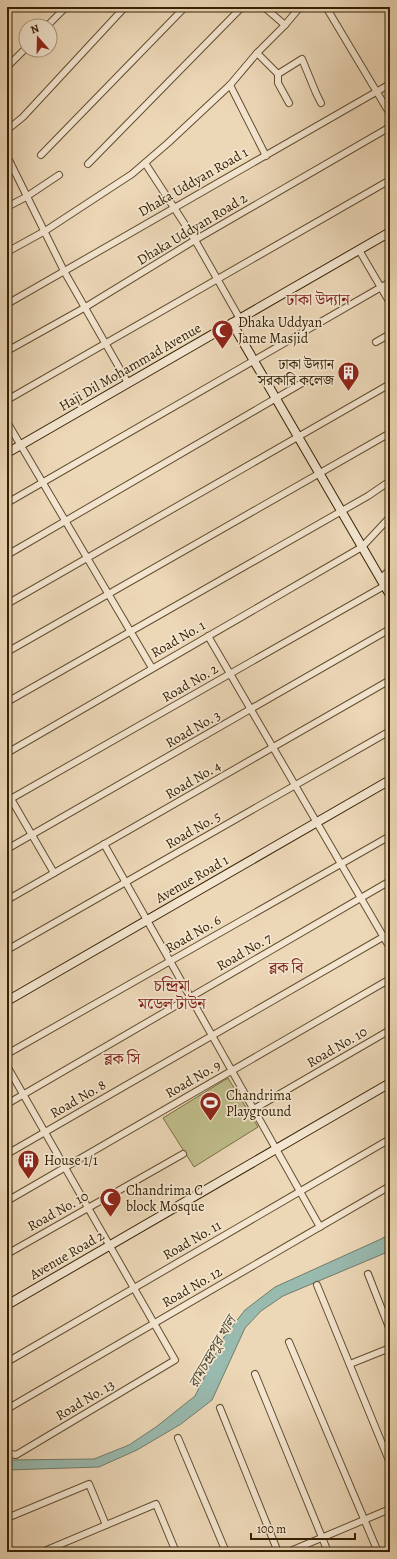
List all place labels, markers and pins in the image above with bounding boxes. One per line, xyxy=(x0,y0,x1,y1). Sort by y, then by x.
place label: Dhaka Uddyan Jame Masjid xyxy=(238,313,323,348)
mosque icon: Dhaka Uddyan Jame Masjid xyxy=(210,317,236,350)
place label: ঢাকা উদ্যান সরকারি কলেজ xyxy=(257,355,335,390)
building icon: ঢাকা উদ্যান সরকারি কলেজ xyxy=(336,359,362,392)
place label: Chandrima Playground xyxy=(226,1086,292,1121)
sports icon: Chandrima Playground xyxy=(198,1090,224,1123)
building icon: House 1/1 xyxy=(15,1147,41,1180)
place label: House 1/1 xyxy=(44,1151,98,1170)
place label: Chandrima C block Mosque xyxy=(126,1181,204,1216)
mosque icon: Chandrima C block Mosque xyxy=(98,1185,124,1218)

